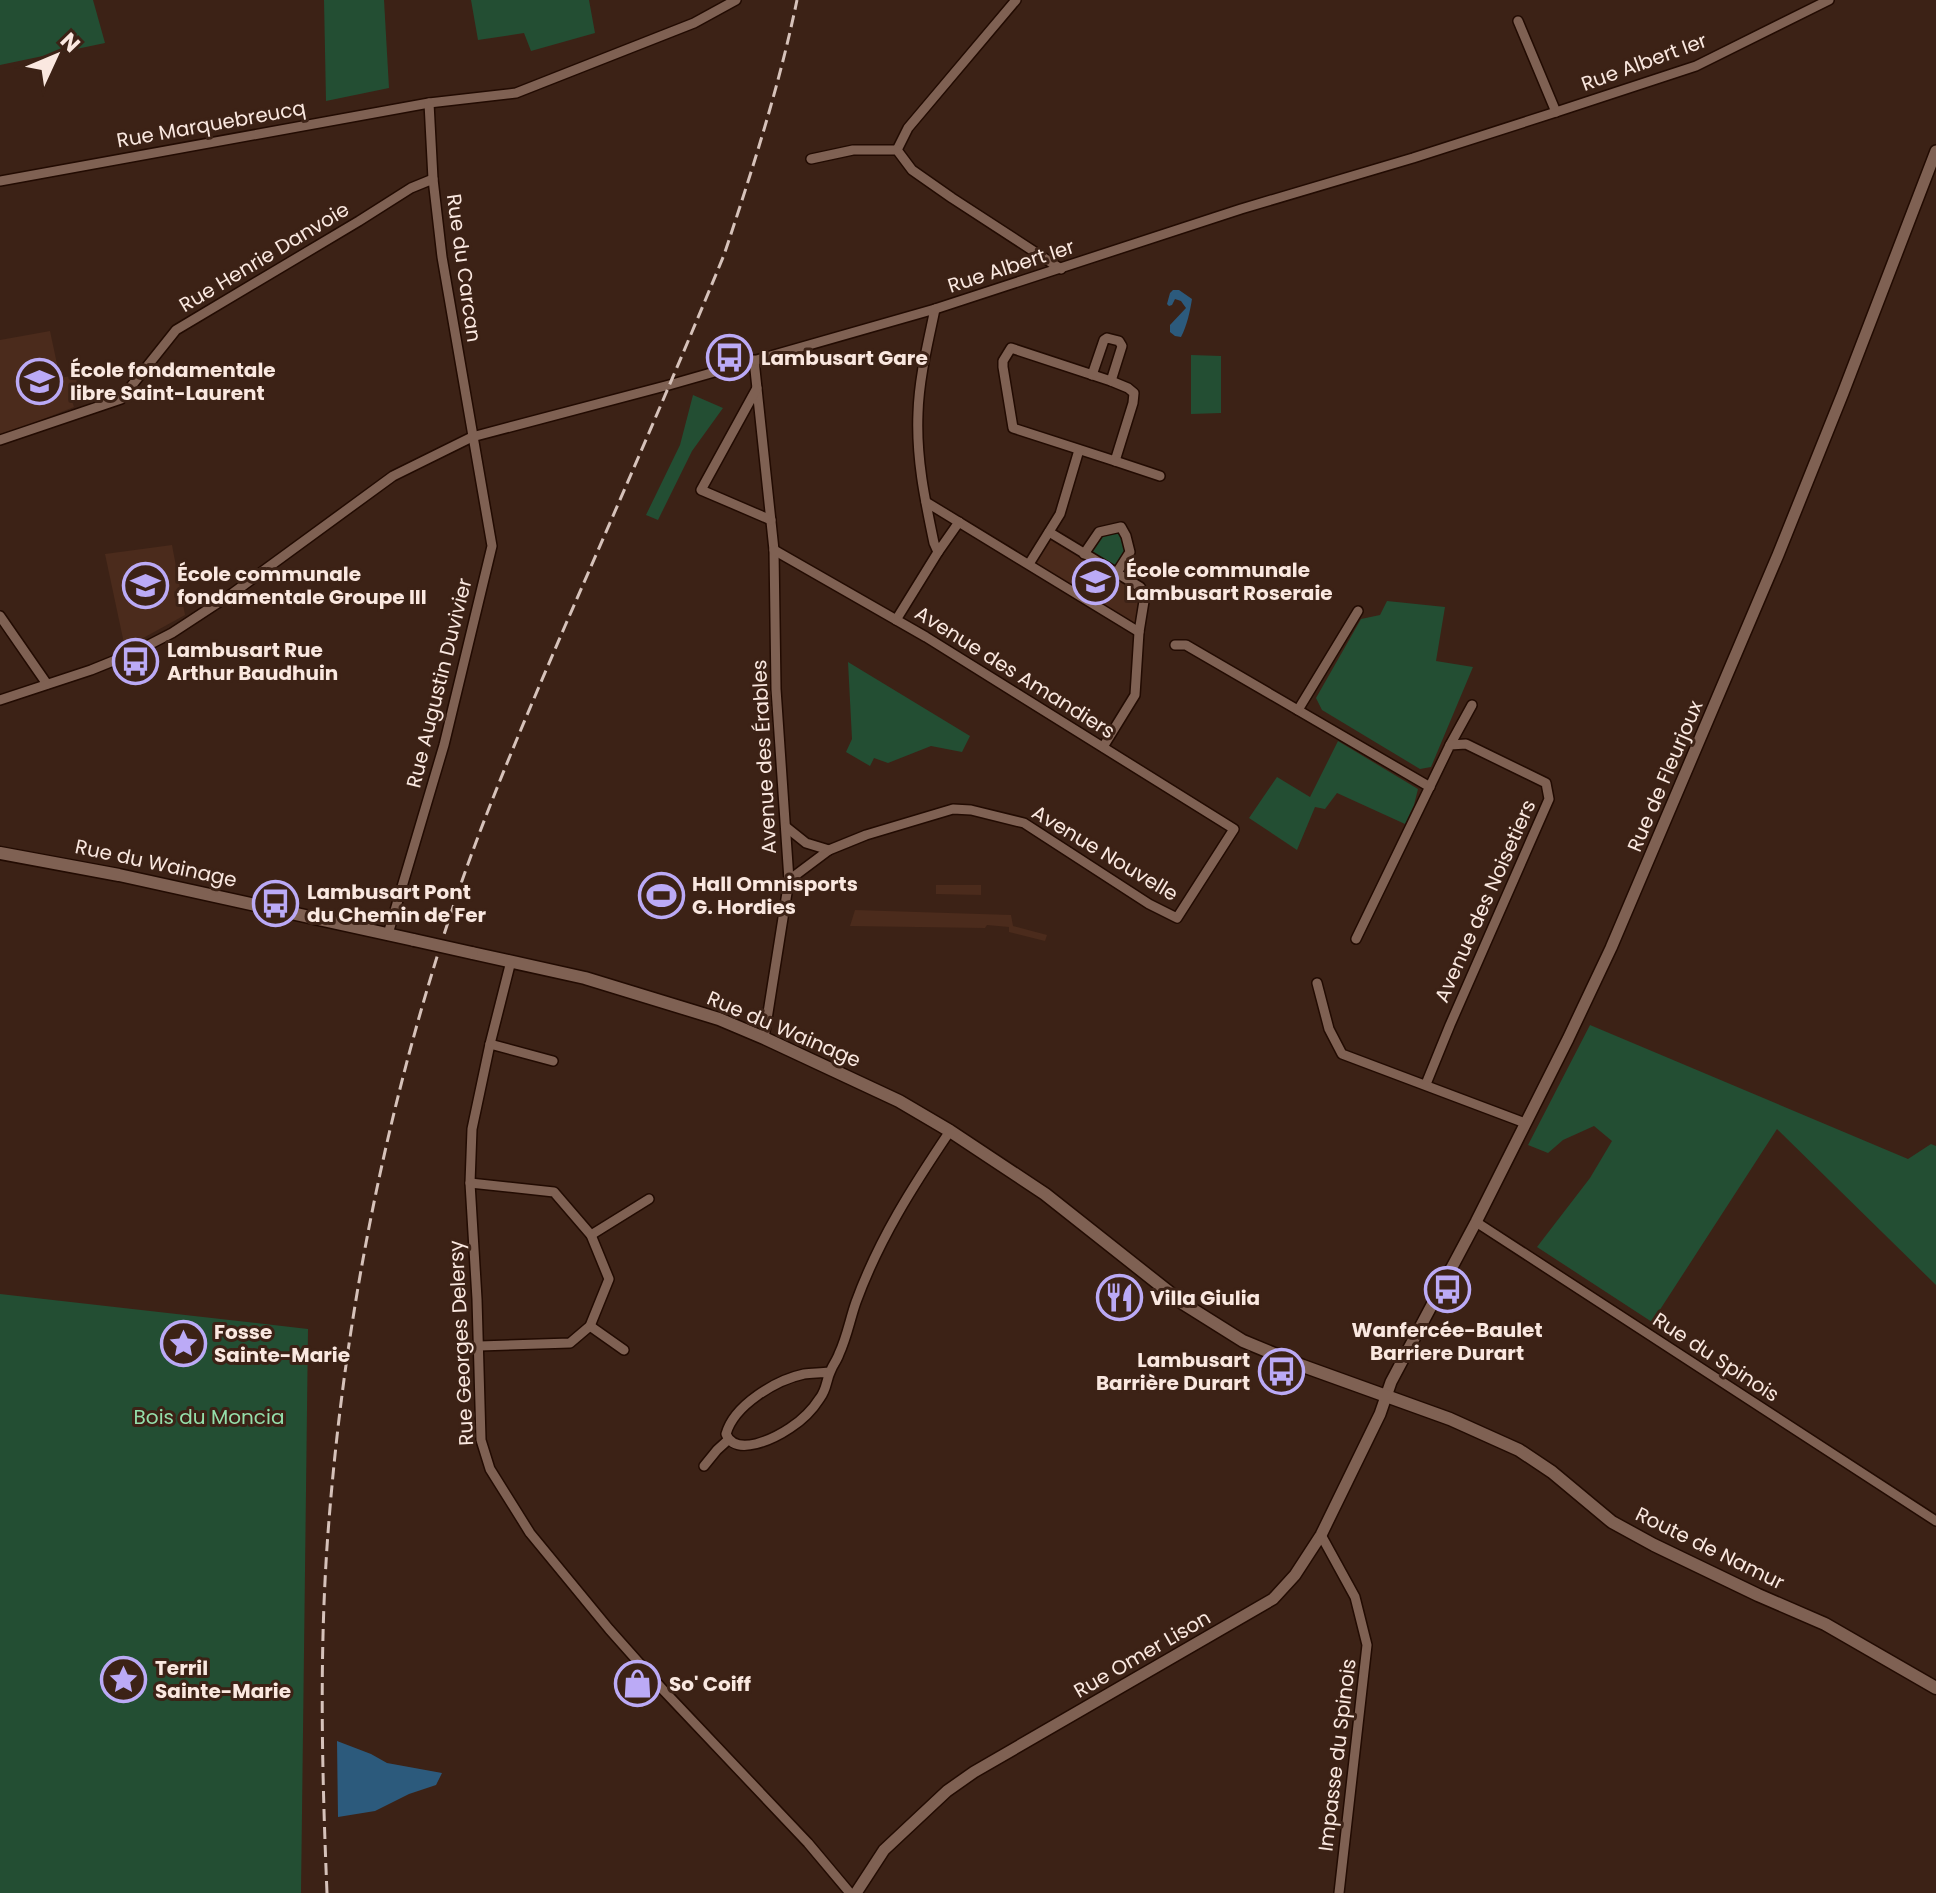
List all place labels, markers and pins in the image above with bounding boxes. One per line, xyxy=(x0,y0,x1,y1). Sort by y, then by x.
bus stop icon: Lambusart Gare xyxy=(706,334,754,382)
place label: Lambusart Gare xyxy=(761,344,928,372)
place label: École fondamentale libre Saint-Laurent xyxy=(70,356,276,407)
school or university icon: École fondamentale libre Saint-Laurent xyxy=(15,357,63,405)
place label: École communale Lambusart Roseraie xyxy=(1126,556,1333,607)
school or university icon: École communale Lambusart Roseraie xyxy=(1071,558,1119,606)
place label: École communale fondamentale Groupe III xyxy=(177,560,427,611)
school or university icon: École communale fondamentale Groupe III xyxy=(122,561,170,609)
place label: Lambusart Rue Arthur Baudhuin xyxy=(167,636,338,687)
bus stop icon: Lambusart Rue Arthur Baudhuin xyxy=(112,637,160,685)
place label: Hall Omnisports G. Hordies xyxy=(692,870,858,921)
sports icon: Hall Omnisports G. Hordies xyxy=(637,872,685,920)
place label: Lambusart Pont du Chemin de Fer xyxy=(307,878,487,929)
bus stop icon: Lambusart Pont du Chemin de Fer xyxy=(252,879,300,927)
bus stop icon: Wanfercée-Baulet Barriere Durart xyxy=(1423,1266,1471,1314)
restaurant icon: Villa Giulia xyxy=(1095,1274,1143,1322)
place label: Villa Giulia xyxy=(1150,1284,1260,1312)
place label: Wanfercée-Baulet Barriere Durart xyxy=(1351,1316,1543,1367)
place label: Fosse Sainte-Marie xyxy=(214,1318,350,1369)
place icon: Fosse Sainte-Marie xyxy=(159,1319,207,1367)
place label: Lambusart Barrière Durart xyxy=(1096,1346,1250,1397)
bus stop icon: Lambusart Barrière Durart xyxy=(1257,1347,1305,1395)
place label: Terril Sainte-Marie xyxy=(155,1654,291,1705)
place icon: Terril Sainte-Marie xyxy=(100,1656,148,1704)
shop icon: So' Coiff xyxy=(614,1660,662,1708)
place label: So' Coiff xyxy=(669,1670,751,1698)

